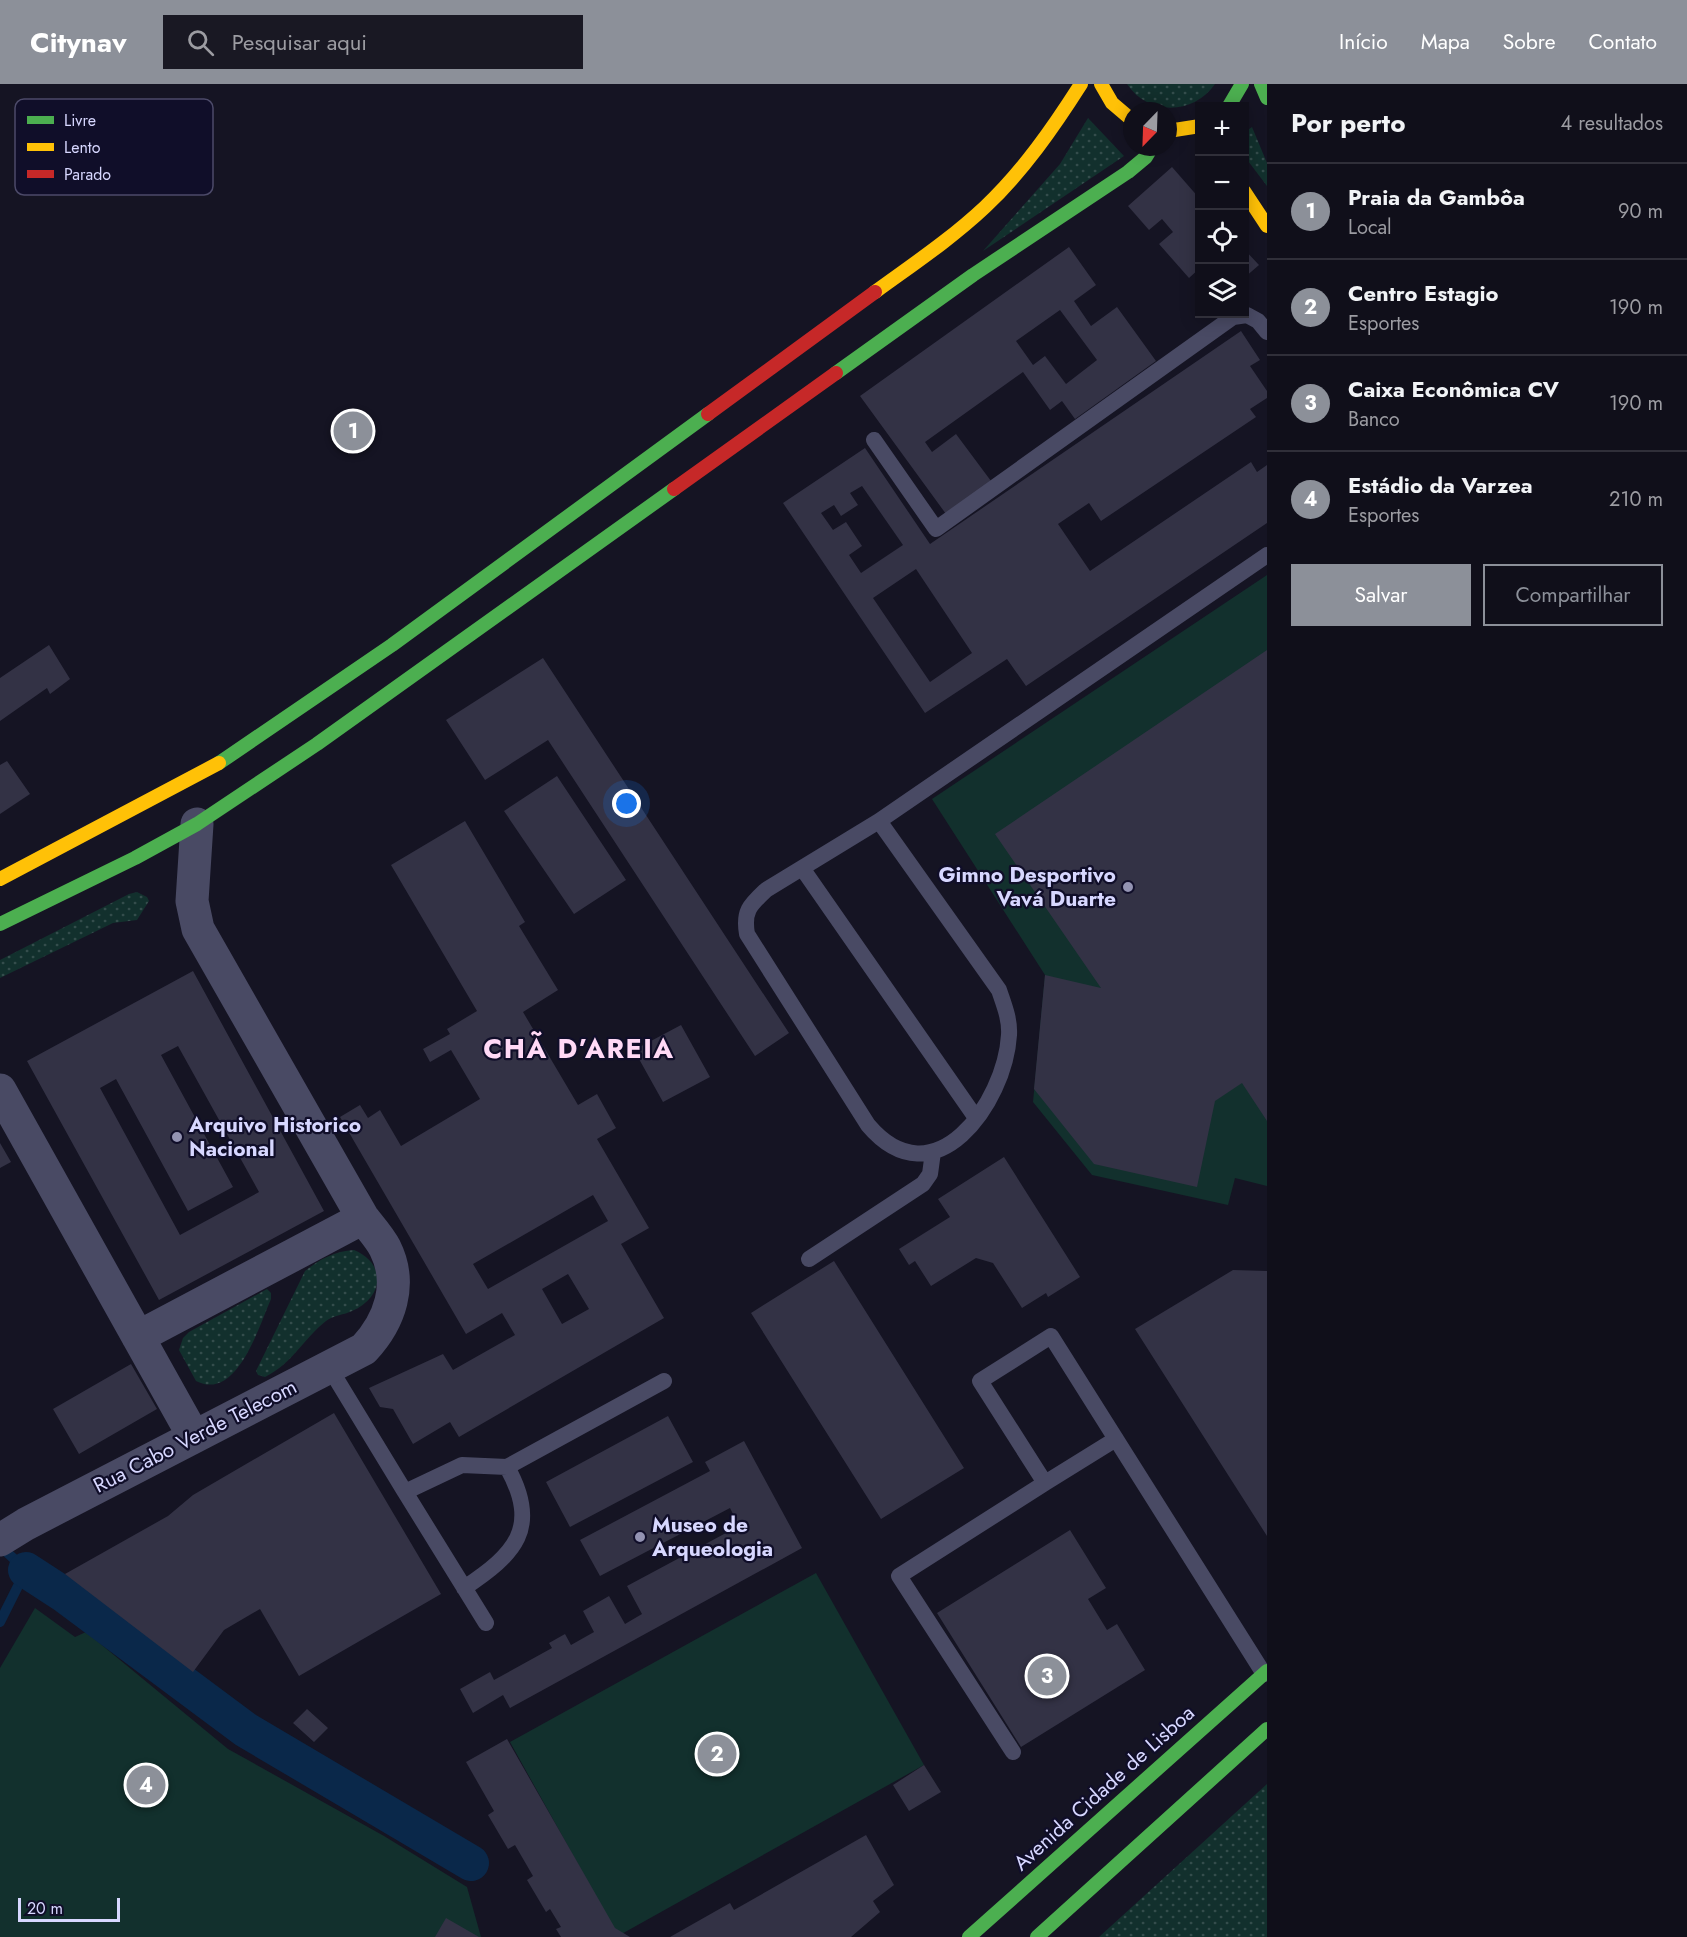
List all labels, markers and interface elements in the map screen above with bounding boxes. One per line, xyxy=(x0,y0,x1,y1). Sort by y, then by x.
search box xyxy=(163,15,583,69)
text: Citynav xyxy=(30,22,127,63)
icon: search xyxy=(184,26,217,59)
text: Pesquisar aqui xyxy=(232,26,367,58)
text: Início xyxy=(1339,27,1388,57)
text: Mapa xyxy=(1421,27,1470,57)
text: Sobre xyxy=(1503,27,1555,57)
text: Contato xyxy=(1588,27,1657,57)
legend xyxy=(15,99,213,195)
north arrow xyxy=(1123,102,1177,156)
map controls xyxy=(1195,102,1249,318)
button: + xyxy=(1195,102,1249,156)
text: Por perto xyxy=(1291,104,1405,142)
text: Livre xyxy=(64,109,96,132)
text: 4 resultados xyxy=(1561,109,1663,138)
text: Lento xyxy=(64,136,101,159)
button: − xyxy=(1195,156,1249,210)
text: Parado xyxy=(64,163,111,186)
text: Praia da Gambôa xyxy=(1348,181,1525,213)
text: 1 xyxy=(1305,197,1316,226)
text: 90 m xyxy=(1618,197,1663,226)
button: locate xyxy=(1195,210,1249,264)
text: Local xyxy=(1348,213,1392,242)
button: layers xyxy=(1195,264,1249,318)
text: Centro Estagio xyxy=(1348,277,1499,309)
text: 2 xyxy=(1304,293,1317,322)
text: 190 m xyxy=(1609,293,1663,322)
text: Esportes xyxy=(1348,309,1419,338)
text: Caixa Econômica CV xyxy=(1348,373,1559,405)
text: 3 xyxy=(1304,389,1317,418)
text: 190 m xyxy=(1609,389,1663,418)
text: Banco xyxy=(1348,405,1400,434)
pin: 1 xyxy=(334,408,372,454)
text: Estádio da Varzea xyxy=(1348,469,1533,501)
text: 4 xyxy=(1304,485,1317,514)
text: 210 m xyxy=(1609,485,1663,514)
text: Esportes xyxy=(1348,501,1419,530)
button: Salvar xyxy=(1291,564,1471,626)
button: Compartilhar xyxy=(1483,564,1663,626)
your location xyxy=(612,789,641,818)
place label: Gimno Desportivo Vavá Duarte xyxy=(939,860,1116,914)
marker: Gimno Desportivo Vavá Duarte xyxy=(1121,880,1135,894)
district label: CHÃ D’AREIA xyxy=(483,1029,675,1068)
place label: Arquivo Historico Nacional xyxy=(188,1110,361,1164)
marker: Arquivo Historico Nacional xyxy=(170,1130,184,1144)
street label: Rua Cabo Verde Telecom xyxy=(88,1372,302,1500)
place label: Museo de Arqueologia xyxy=(651,1510,773,1564)
marker: Museo de Arqueologia xyxy=(633,1530,647,1544)
pin: 3 xyxy=(1028,1654,1066,1698)
street label: Avenida Cidade de Lisboa xyxy=(1007,1698,1201,1878)
pin: 2 xyxy=(698,1732,736,1776)
pin: 4 xyxy=(126,1762,166,1808)
scale bar xyxy=(18,1895,120,1922)
text: 20 m xyxy=(27,1897,63,1920)

